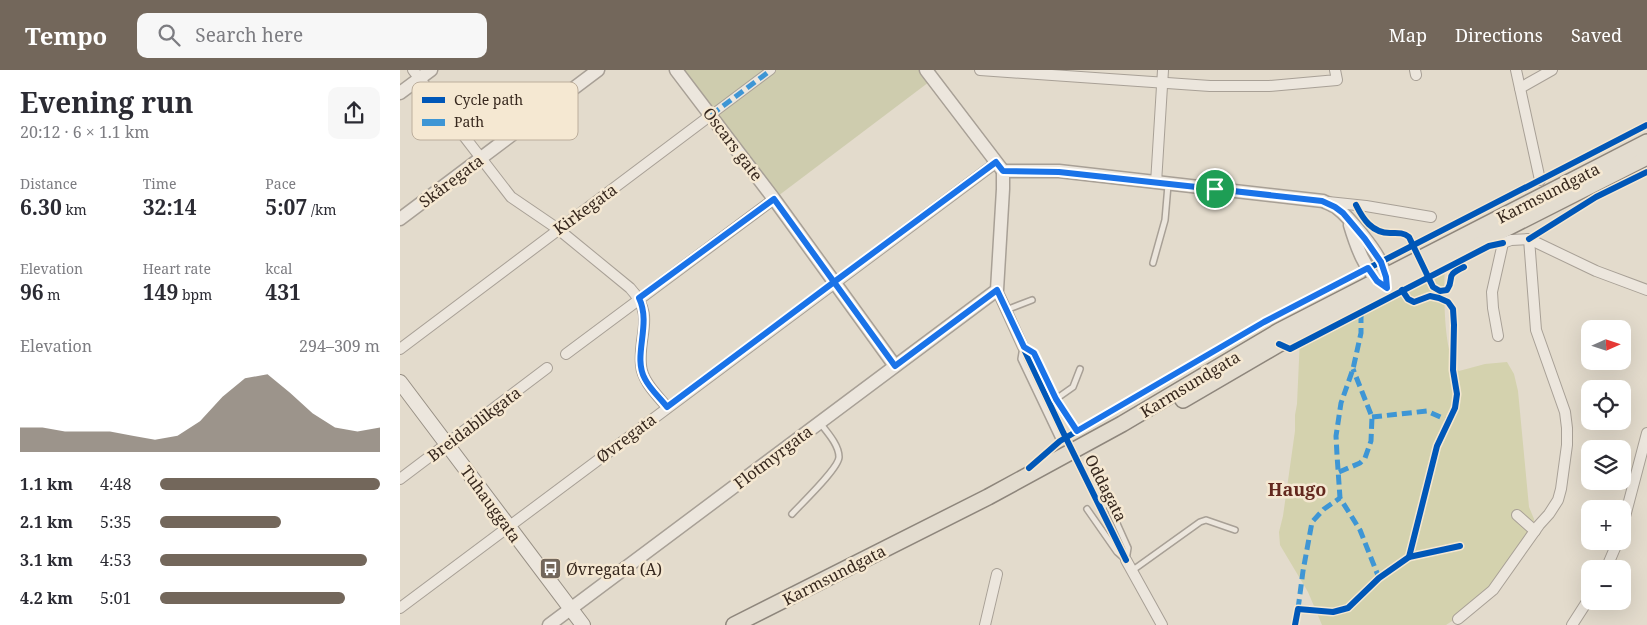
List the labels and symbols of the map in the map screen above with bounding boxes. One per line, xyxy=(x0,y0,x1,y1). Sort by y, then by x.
legend xyxy=(412,82,578,140)
text: Cycle path xyxy=(454,90,523,109)
street label: Oscars gate xyxy=(698,103,768,185)
text: Path xyxy=(454,112,484,131)
street label: Skåregata xyxy=(414,150,488,212)
street label: Karmsundgata xyxy=(1493,158,1603,228)
pin xyxy=(1194,168,1236,210)
street label: Kirkegata xyxy=(549,178,621,240)
north arrow xyxy=(1581,320,1631,370)
street label: Karmsundgata xyxy=(1136,346,1244,422)
street label: Breidablikgata xyxy=(423,382,525,466)
street label: Øvregata xyxy=(592,408,660,468)
street label: Flotmyrgata xyxy=(729,420,817,494)
street label: Oddagata xyxy=(1080,451,1132,525)
street label: Tuhauggata xyxy=(456,461,526,547)
district label: Haugo xyxy=(1268,477,1326,501)
street label: Karmsundgata xyxy=(779,540,889,610)
bus stop icon: Øvregata (A) xyxy=(538,557,562,581)
place label: Øvregata (A) xyxy=(566,558,662,580)

